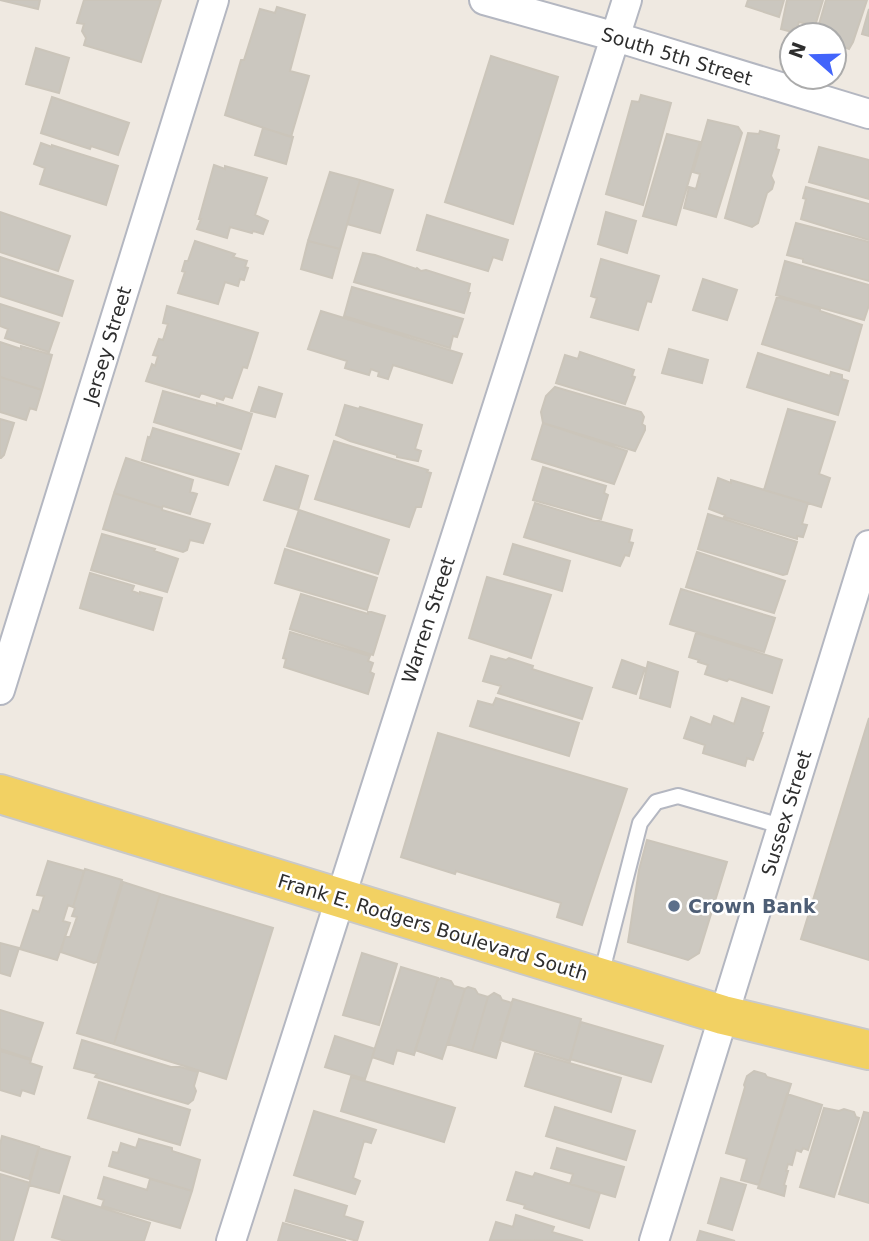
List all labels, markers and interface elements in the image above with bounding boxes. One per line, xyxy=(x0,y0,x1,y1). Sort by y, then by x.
north arrow xyxy=(778,21,848,91)
street label: South 5th Street xyxy=(599,23,755,89)
text: N xyxy=(784,39,810,61)
street label: Jersey Street xyxy=(78,284,135,407)
street label: Warren Street xyxy=(397,554,459,686)
street label: Sussex Street xyxy=(756,747,816,879)
street label: Frank E. Rodgers Boulevard South xyxy=(275,869,591,985)
place label: Crown Bank xyxy=(688,895,816,917)
marker: Crown Bank xyxy=(666,898,682,914)

